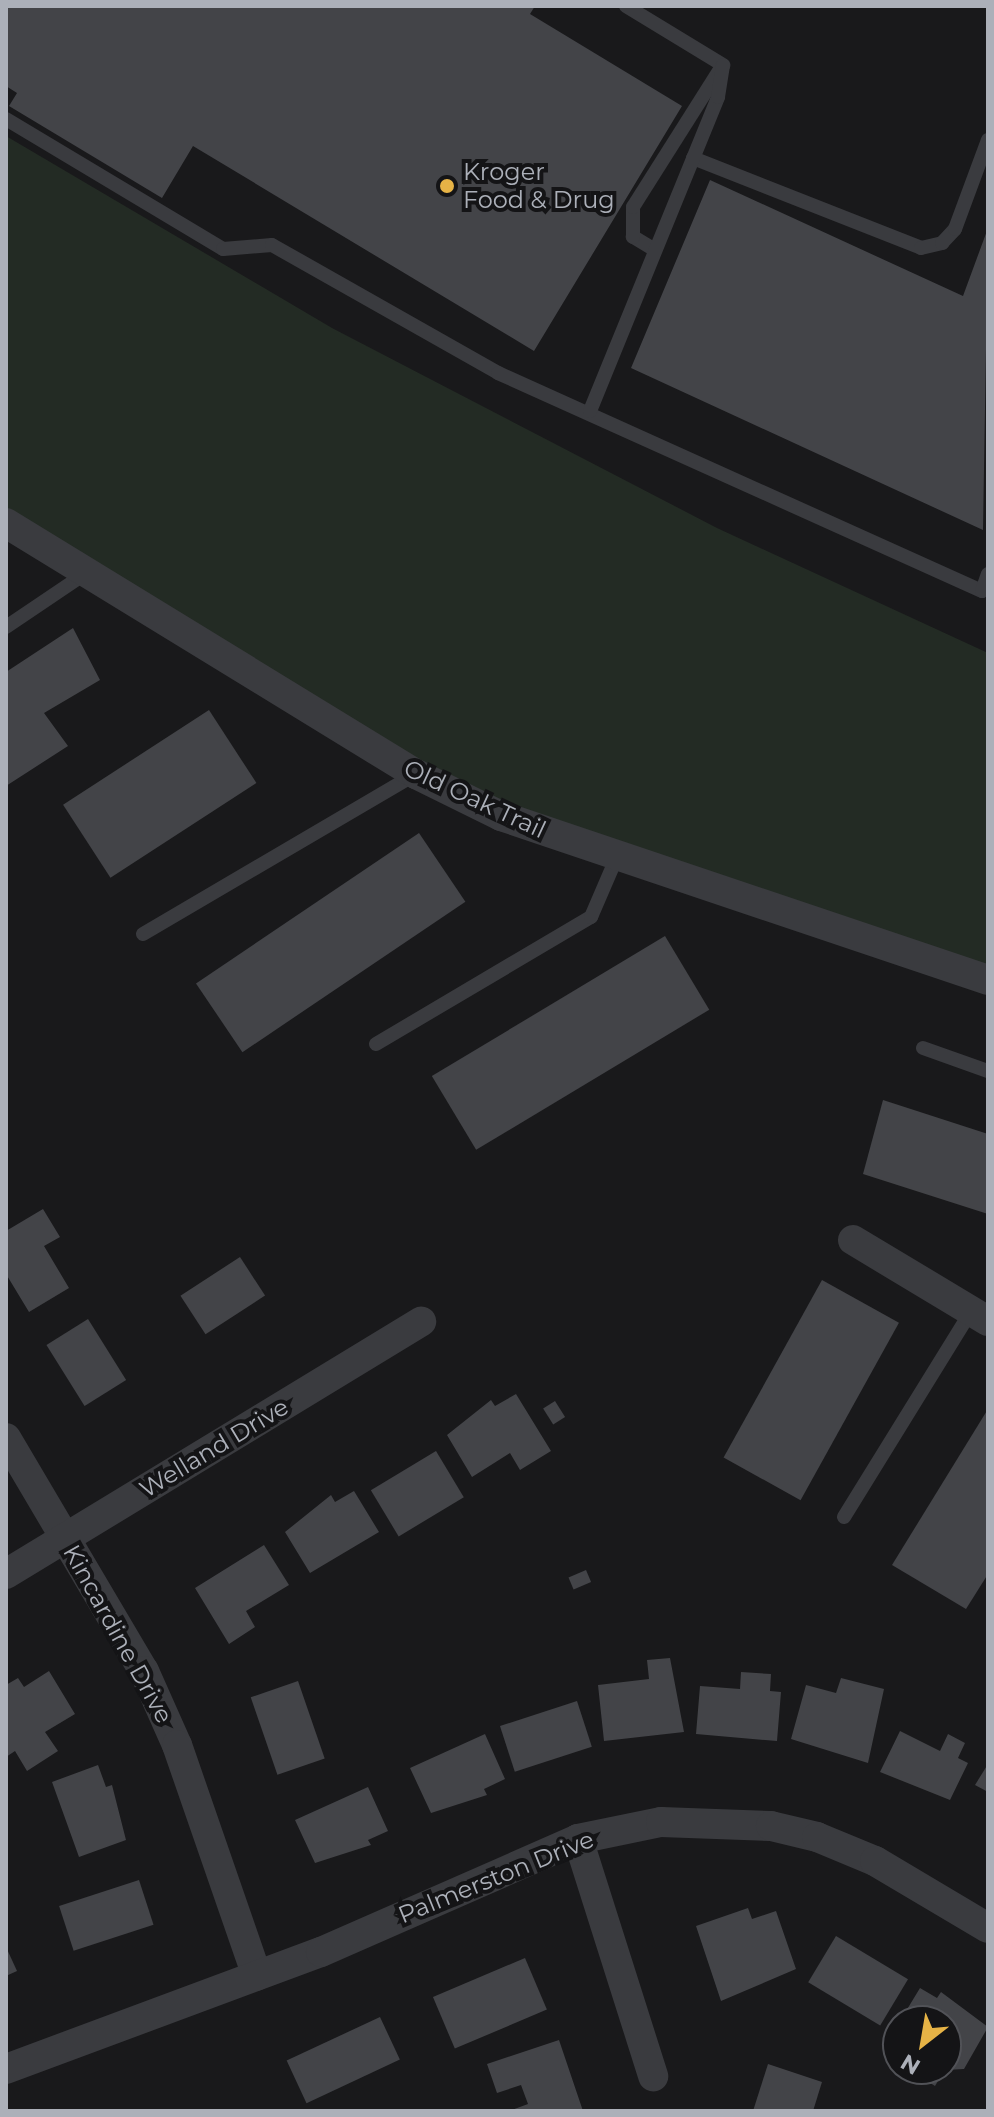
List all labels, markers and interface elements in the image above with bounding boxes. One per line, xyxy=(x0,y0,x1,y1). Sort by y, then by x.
place label: Kroger Food & Drug xyxy=(463,158,615,214)
marker: Kroger Food & Drug xyxy=(438,177,456,195)
street label: Old Oak Trail xyxy=(399,754,551,844)
street label: Welland Drive xyxy=(134,1392,294,1504)
street label: Kincardine Drive xyxy=(57,1540,179,1728)
street label: Palmerston Drive xyxy=(394,1825,598,1929)
north arrow xyxy=(882,2005,962,2085)
text: N xyxy=(896,2048,925,2080)

